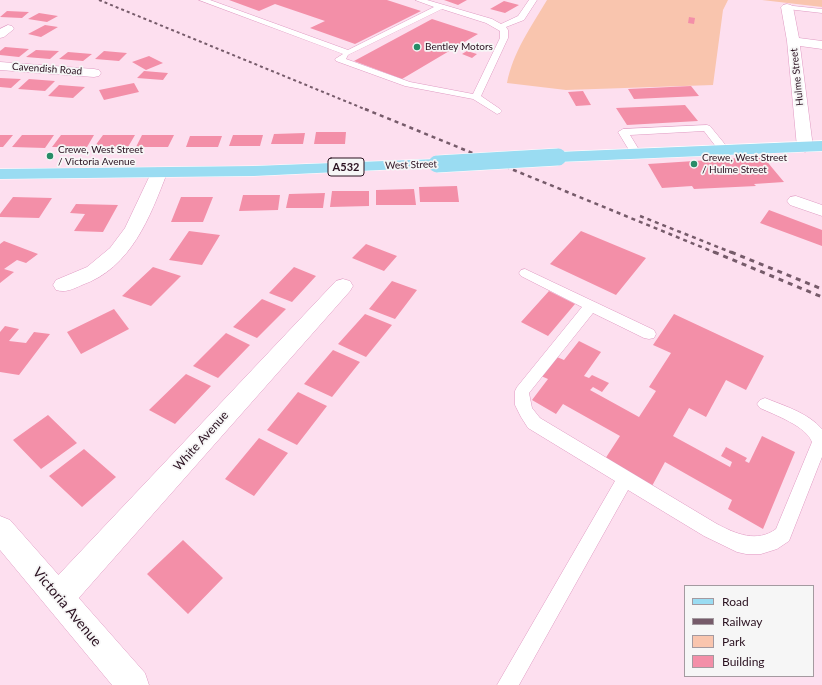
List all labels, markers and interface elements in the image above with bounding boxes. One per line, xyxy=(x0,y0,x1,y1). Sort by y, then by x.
place label: Bentley Motors xyxy=(425,41,493,53)
marker: Bentley Motors xyxy=(412,42,422,52)
street label: Hulme Street xyxy=(788,48,806,106)
street label: Cavendish Road xyxy=(12,61,82,77)
place label: Crewe, West Street / Victoria Avenue xyxy=(58,144,143,168)
marker: Crewe, West Street / Victoria Avenue xyxy=(45,151,55,161)
place label: Crewe, West Street / Hulme Street xyxy=(702,152,787,176)
road number: A532 xyxy=(328,158,364,176)
street label: West Street xyxy=(385,158,437,172)
marker: Crewe, West Street / Hulme Street xyxy=(689,159,699,169)
street label: White Avenue xyxy=(170,408,232,474)
street label: Victoria Avenue xyxy=(29,564,105,650)
legend xyxy=(684,585,814,677)
text: Road xyxy=(722,594,749,609)
text: Railway xyxy=(722,614,762,629)
text: Park xyxy=(722,634,745,649)
text: Building xyxy=(722,654,765,669)

